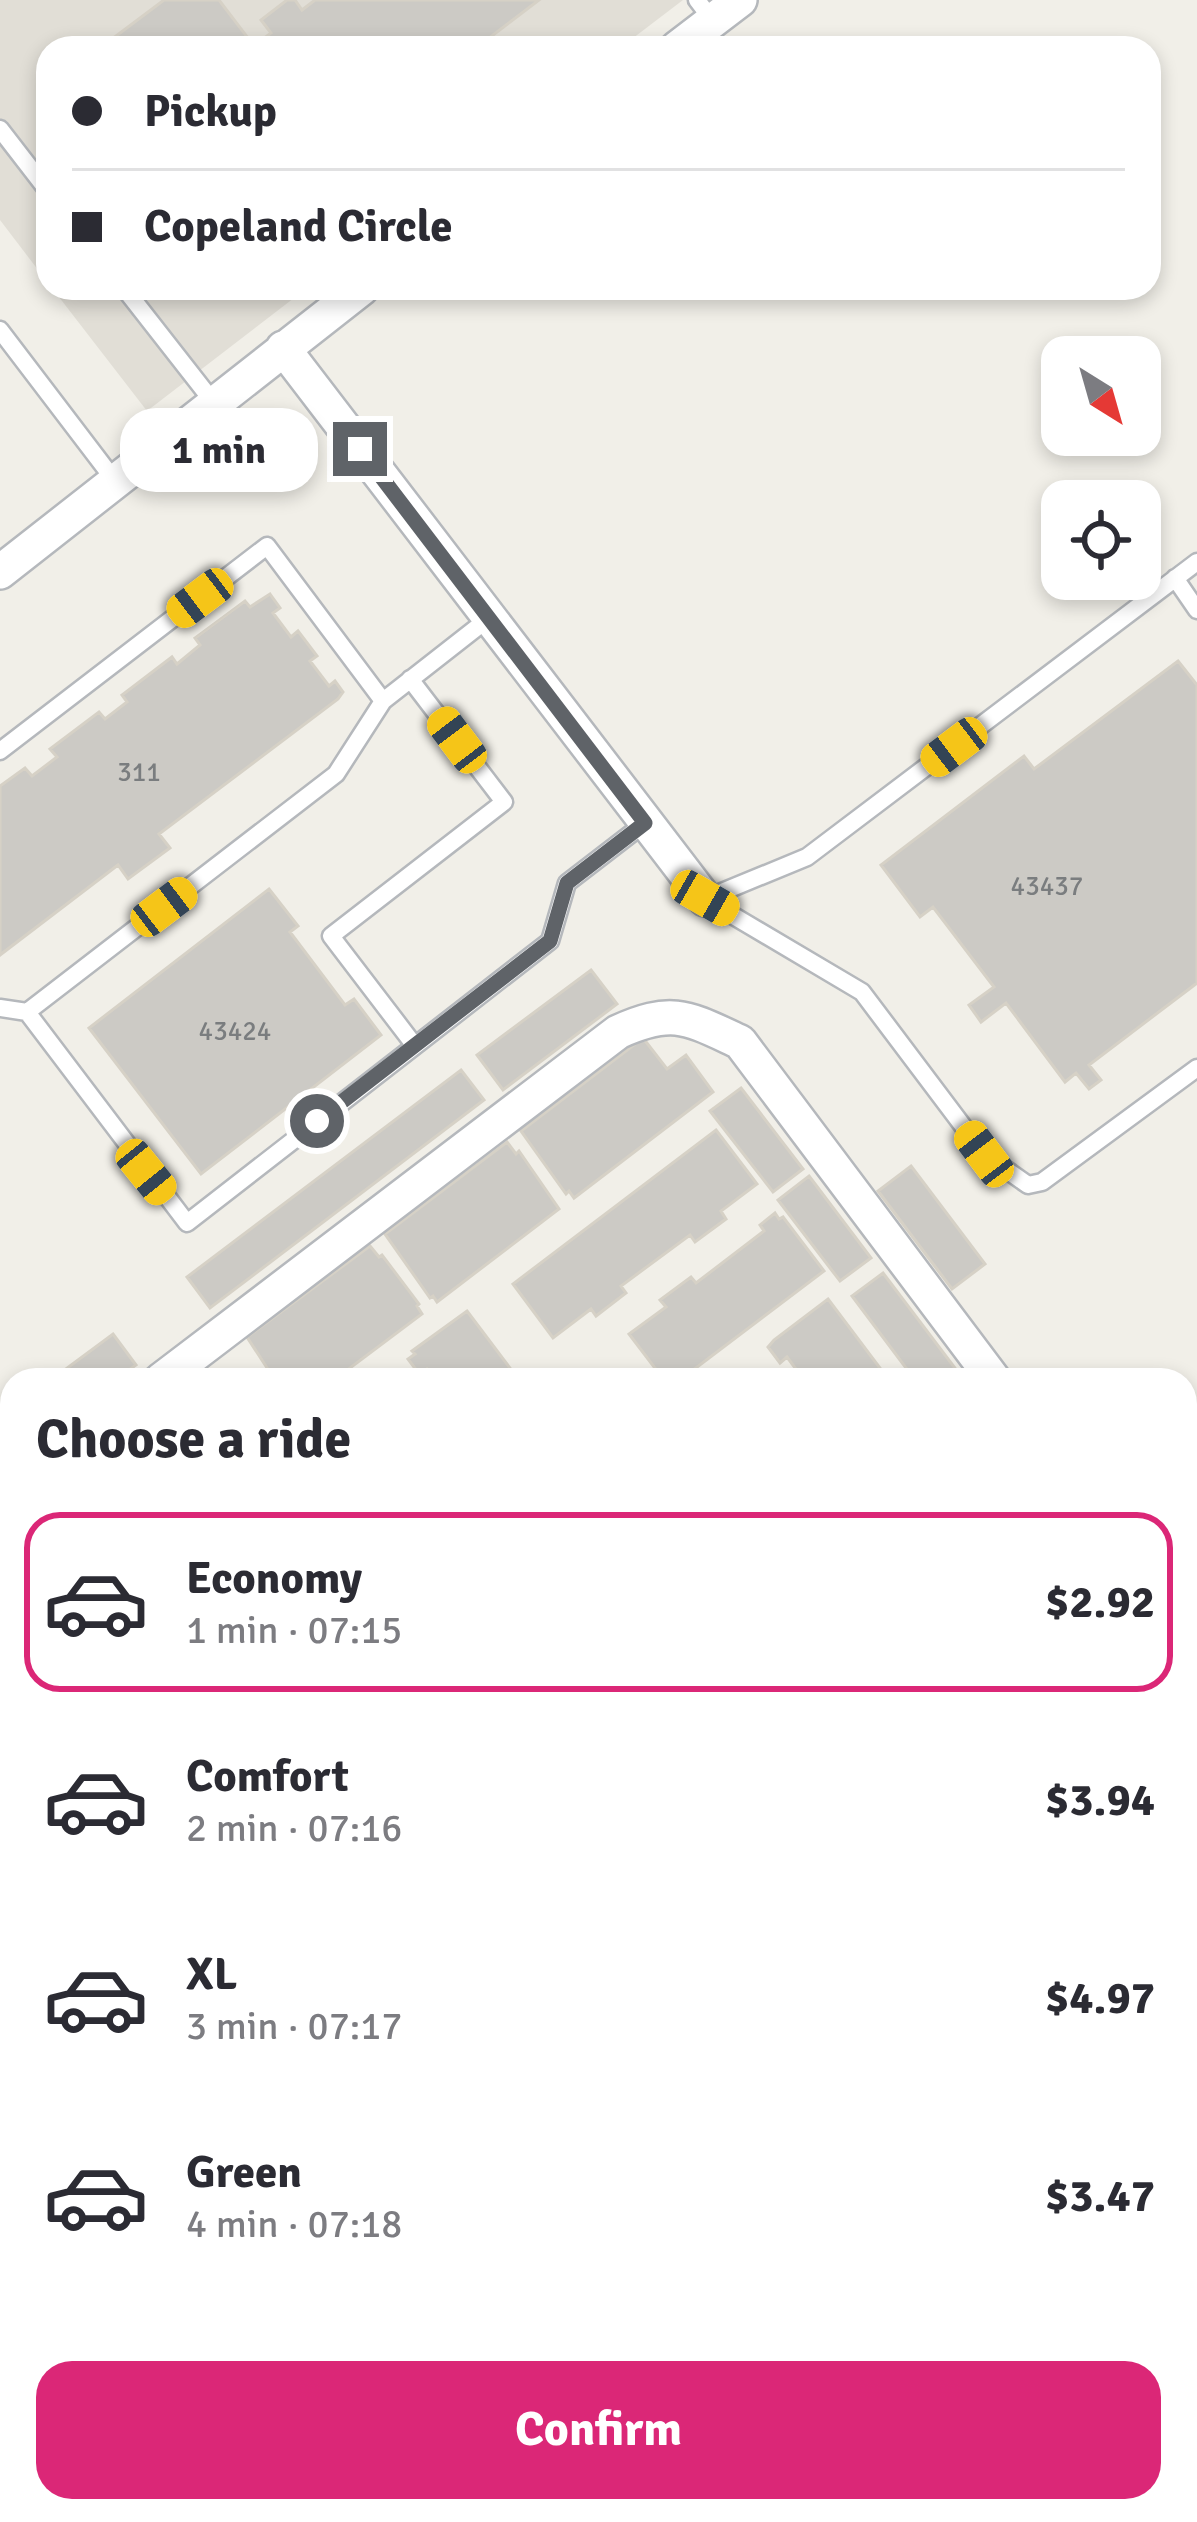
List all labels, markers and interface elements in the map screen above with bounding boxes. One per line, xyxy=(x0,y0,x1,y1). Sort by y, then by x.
text: Pickup xyxy=(144,84,277,139)
text: Copeland Circle xyxy=(144,199,453,254)
north arrow xyxy=(1041,336,1161,456)
map controls xyxy=(1041,336,1161,600)
callout: 1 min xyxy=(120,407,318,491)
route end xyxy=(333,422,387,476)
text: 1 min xyxy=(172,426,266,474)
button: locate xyxy=(1041,480,1161,600)
car xyxy=(160,562,240,634)
car xyxy=(421,700,493,780)
car xyxy=(914,711,994,783)
house number: 311 xyxy=(117,756,161,789)
car xyxy=(665,864,745,932)
house number: 43437 xyxy=(1011,870,1083,903)
car xyxy=(124,871,204,943)
house number: 43424 xyxy=(199,1015,271,1048)
route start xyxy=(290,1094,344,1148)
car xyxy=(948,1114,1020,1194)
car xyxy=(109,1133,183,1211)
text: Choose a ride xyxy=(36,1406,351,1473)
icon: car xyxy=(42,1548,150,1656)
text: Economy xyxy=(186,1551,362,1606)
text: $2.92 xyxy=(1045,1575,1155,1630)
text: 1 min · 07:15 xyxy=(186,1606,402,1654)
icon: car xyxy=(42,1746,150,1854)
text: Comfort xyxy=(186,1749,349,1804)
text: $3.94 xyxy=(1045,1773,1155,1828)
text: 2 min · 07:16 xyxy=(186,1804,402,1852)
icon: car xyxy=(42,1944,150,2052)
text: XL xyxy=(186,1947,237,2002)
text: $4.97 xyxy=(1045,1971,1155,2026)
text: 3 min · 07:17 xyxy=(186,2002,402,2050)
icon: car xyxy=(42,2142,150,2250)
text: Green xyxy=(186,2145,302,2200)
text: $3.47 xyxy=(1045,2169,1155,2224)
text: 4 min · 07:18 xyxy=(186,2200,402,2248)
button: Confirm xyxy=(36,2361,1161,2499)

